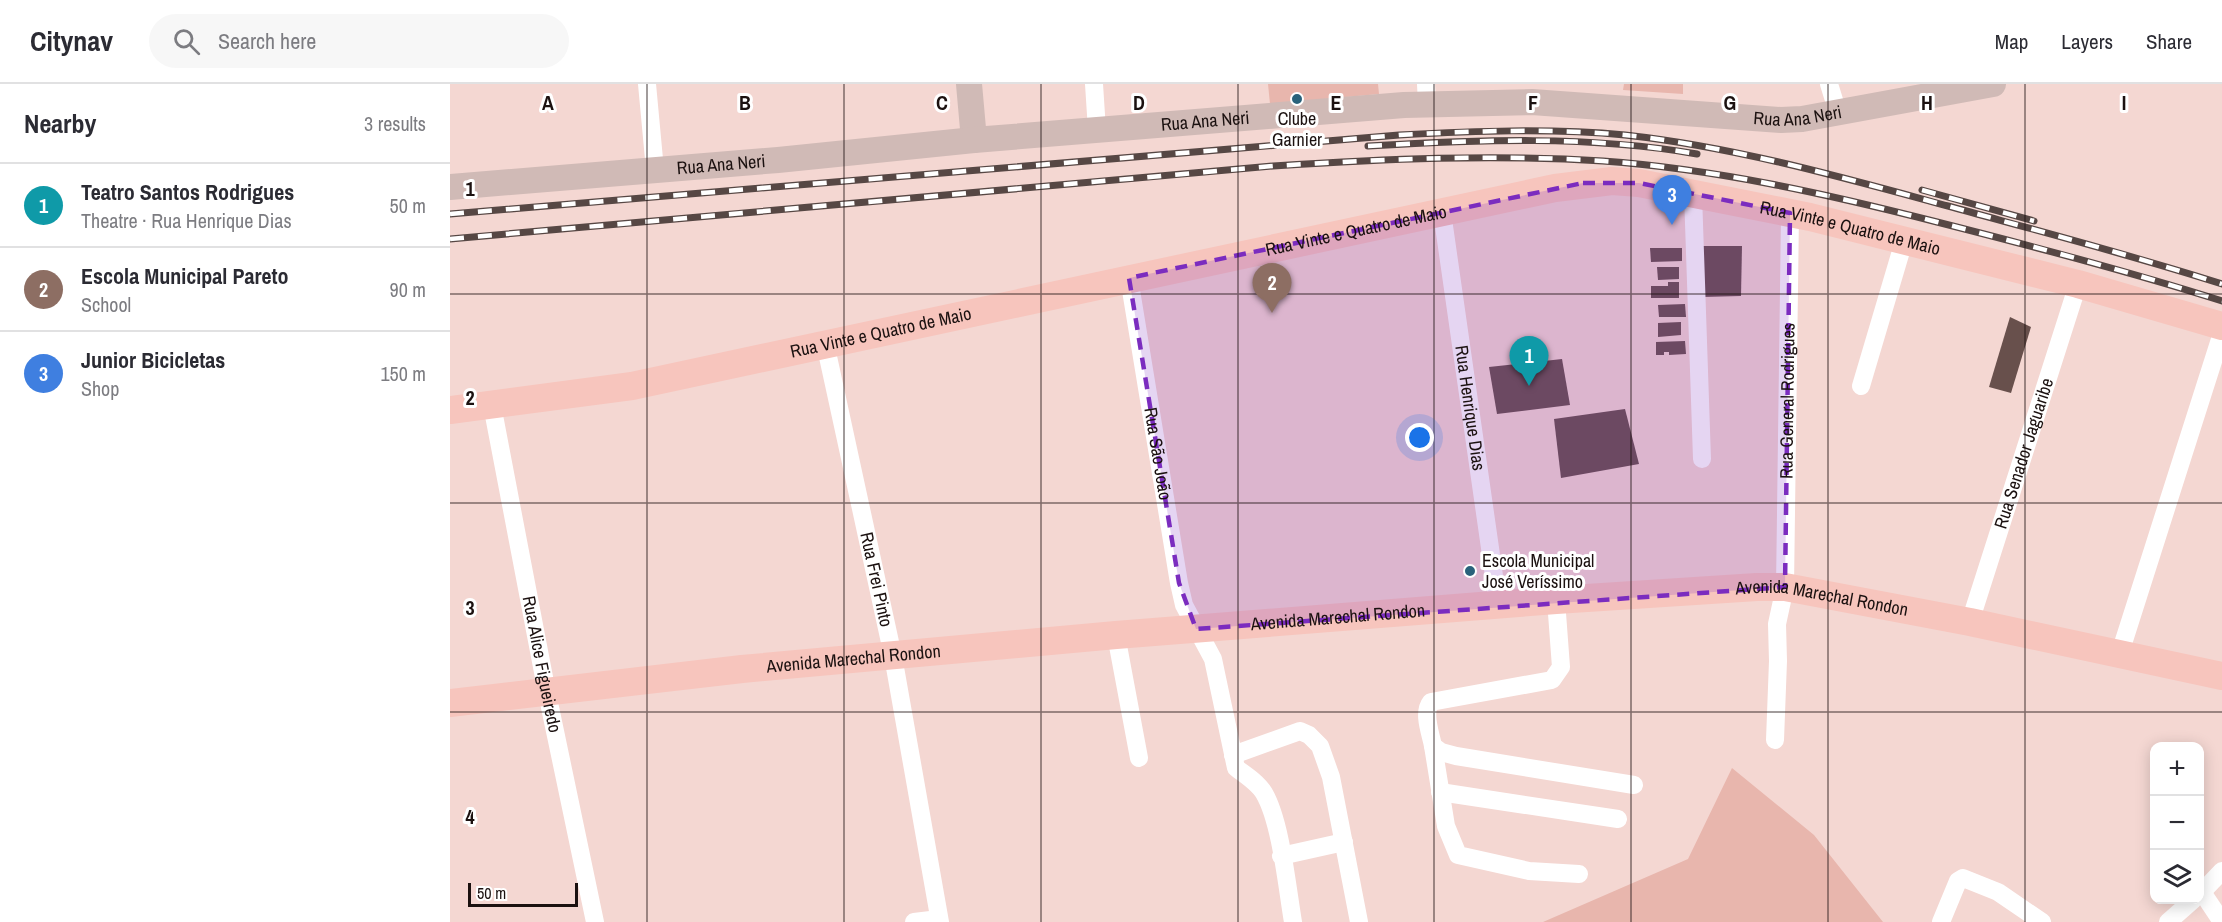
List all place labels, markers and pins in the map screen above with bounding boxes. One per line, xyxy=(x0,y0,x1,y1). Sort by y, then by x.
marker: Clube Garnier xyxy=(1290,92,1304,106)
place label: Clube Garnier xyxy=(1272,106,1322,152)
pin: 3 xyxy=(1652,176,1692,225)
pin: 2 xyxy=(1252,264,1292,313)
pin: 1 xyxy=(1510,336,1548,386)
place label: Escola Municipal José Veríssimo xyxy=(1482,548,1594,594)
marker: Escola Municipal José Veríssimo xyxy=(1463,564,1477,578)

